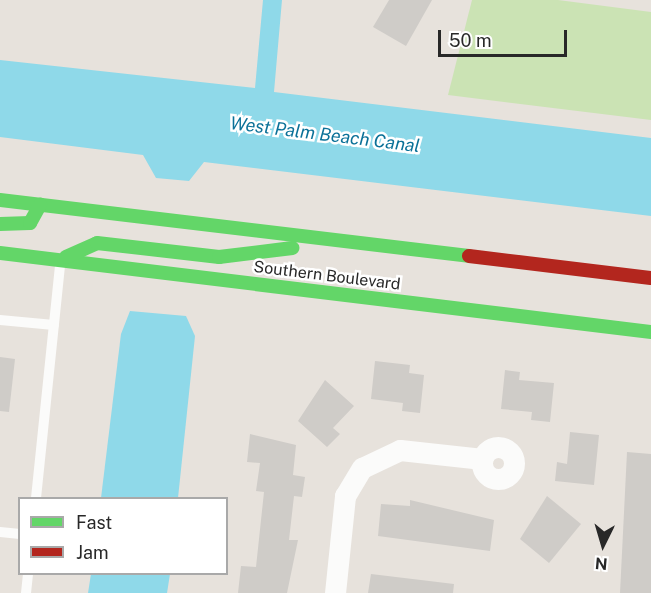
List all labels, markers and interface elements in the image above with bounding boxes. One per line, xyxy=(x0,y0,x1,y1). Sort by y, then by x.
scale bar xyxy=(441,18,570,56)
text: 50 m xyxy=(449,30,492,51)
water label: West Palm Beach Canal xyxy=(229,113,421,157)
street label: Southern Boulevard xyxy=(252,257,402,295)
legend xyxy=(18,497,228,575)
text: Fast xyxy=(76,512,112,533)
north arrow xyxy=(573,515,633,575)
text: Jam xyxy=(76,542,109,563)
text: N xyxy=(594,553,608,573)

